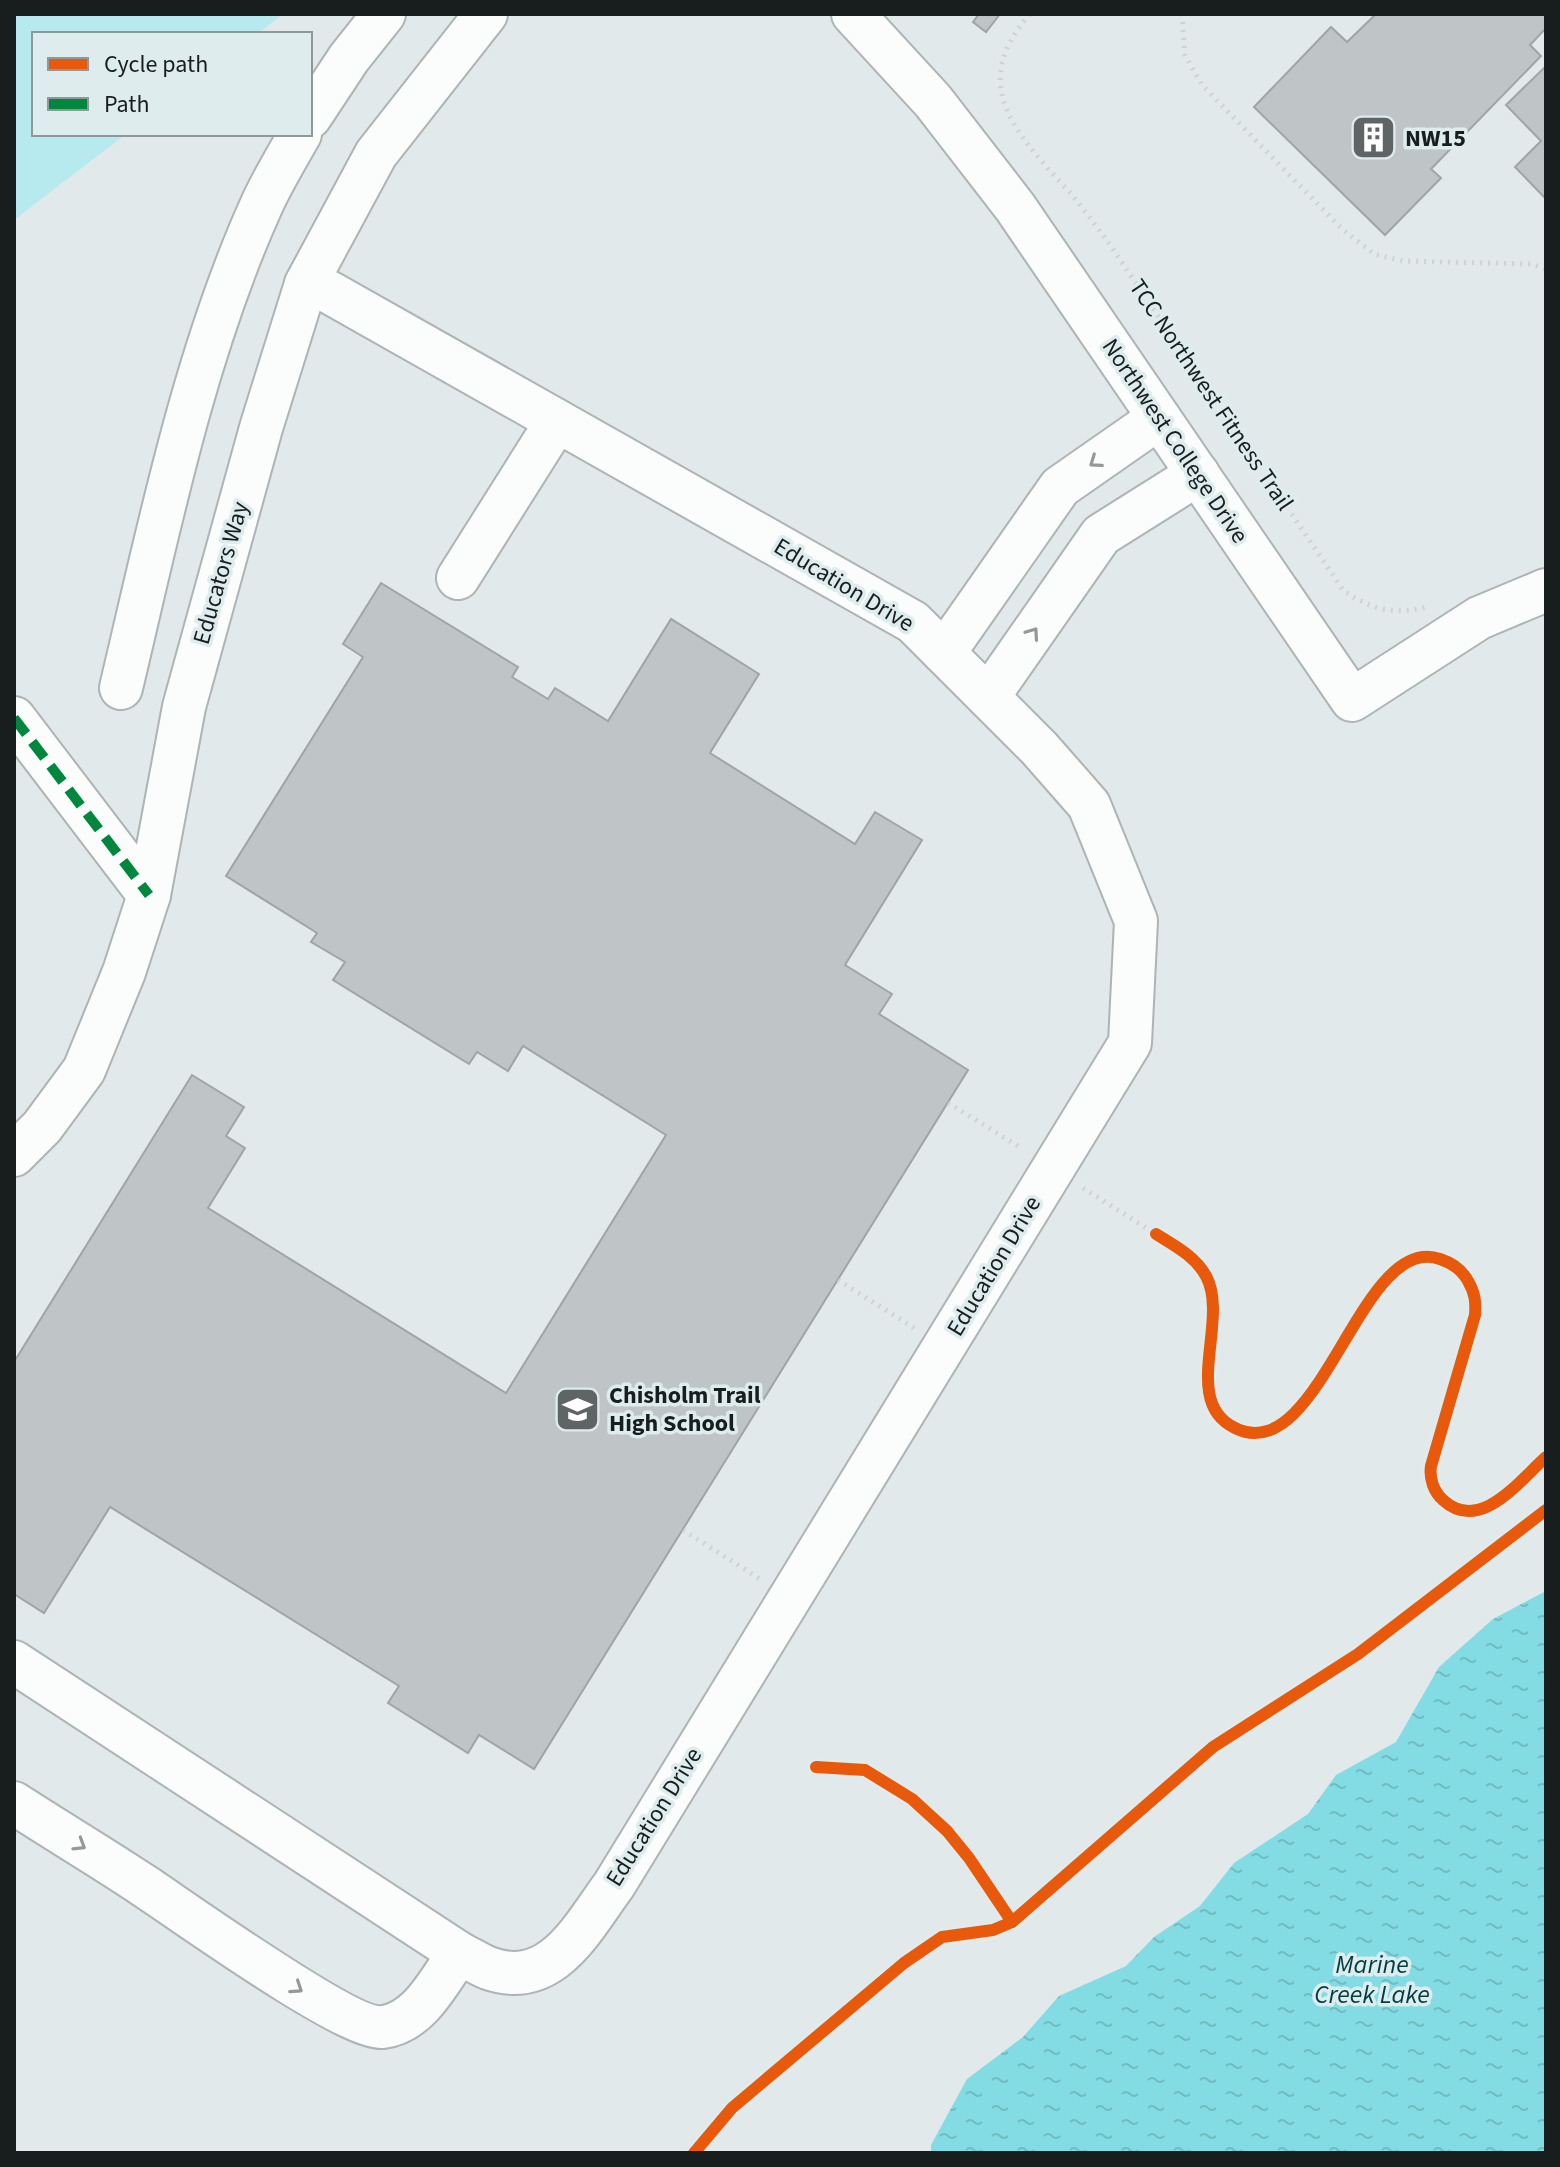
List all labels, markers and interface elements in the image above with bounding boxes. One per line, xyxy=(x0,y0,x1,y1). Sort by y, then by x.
legend xyxy=(32,32,312,136)
text: Cycle path xyxy=(104,47,208,82)
text: Path xyxy=(104,87,150,122)
building icon: NW15 xyxy=(1350,114,1398,162)
place label: NW15 xyxy=(1405,121,1466,156)
street label: TCC Northwest Fitness Trail xyxy=(1120,272,1302,518)
street label: Northwest College Drive xyxy=(1093,331,1257,551)
one-way arrow xyxy=(1089,452,1103,467)
street label: Educators Way xyxy=(184,498,258,648)
street label: Education Drive xyxy=(767,529,921,641)
one-way arrow xyxy=(1023,628,1038,642)
street label: Education Drive xyxy=(938,1189,1050,1343)
place label: Chisholm Trail High School xyxy=(609,1378,761,1441)
school or university icon: Chisholm Trail High School xyxy=(554,1385,602,1433)
street label: Education Drive xyxy=(597,1741,711,1893)
one-way arrow xyxy=(71,1836,86,1851)
water label: Marine Creek Lake xyxy=(1314,1946,1430,2013)
one-way arrow xyxy=(289,1978,303,1993)

